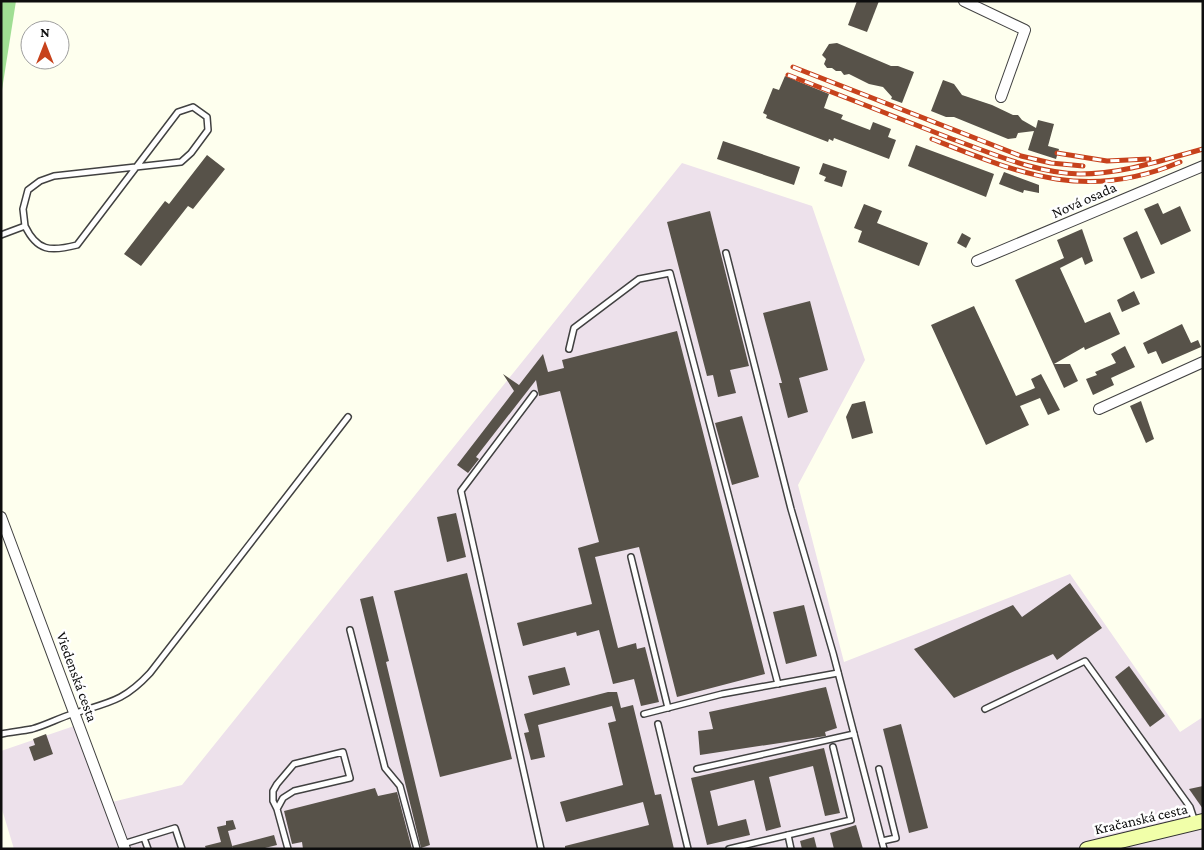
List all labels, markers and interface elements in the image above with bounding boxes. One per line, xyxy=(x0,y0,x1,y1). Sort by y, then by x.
north arrow xyxy=(20,20,70,70)
text: N xyxy=(40,24,50,40)
street label: Nová osada xyxy=(1049,179,1119,221)
street label: Viedenská cesta xyxy=(53,630,101,724)
street label: Kračanská cesta xyxy=(1093,801,1189,837)

